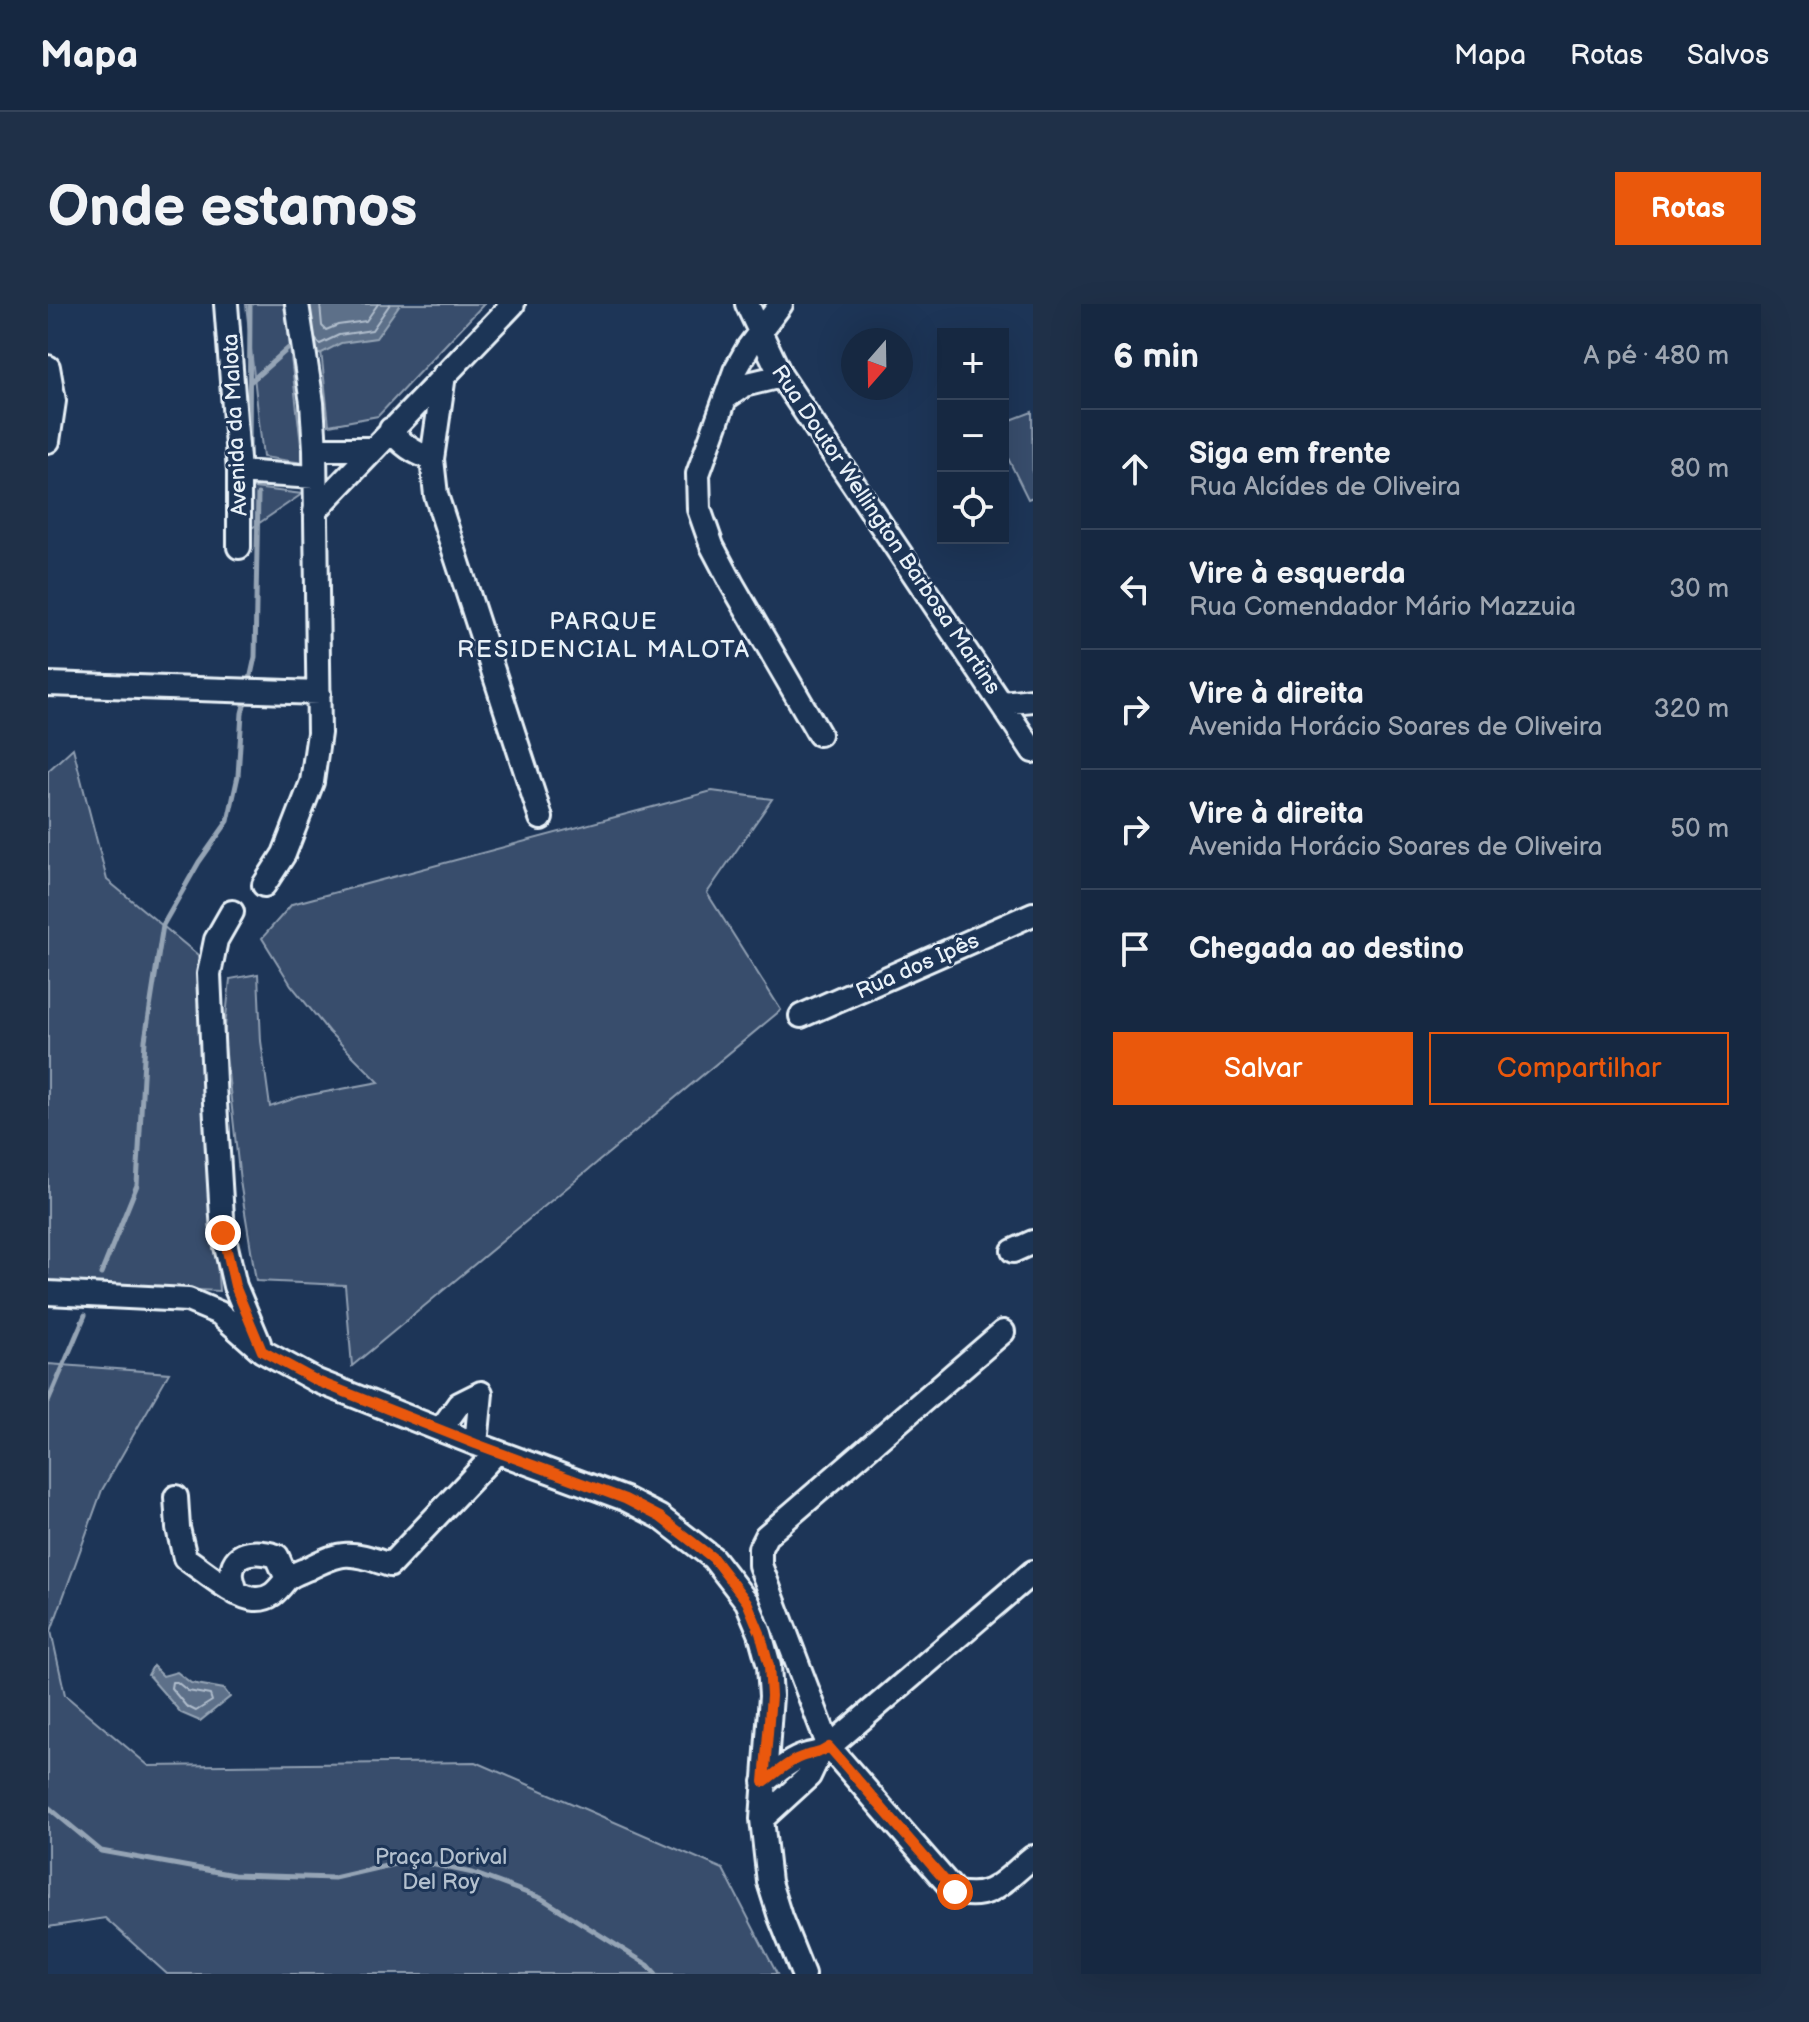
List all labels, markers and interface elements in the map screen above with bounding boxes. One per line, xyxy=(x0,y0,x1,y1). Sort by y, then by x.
text: Mapa xyxy=(40,33,138,78)
text: Mapa xyxy=(1454,39,1526,72)
text: Rotas xyxy=(1570,39,1643,72)
text: Salvos xyxy=(1687,39,1769,72)
button: Rotas xyxy=(1615,172,1761,245)
text: Onde estamos xyxy=(48,175,417,242)
north arrow xyxy=(841,328,913,400)
map controls xyxy=(937,328,1009,544)
button: + xyxy=(937,328,1009,400)
street label: Avenida da Malota xyxy=(217,333,254,517)
text: 6 min xyxy=(1113,336,1199,377)
text: A pé · 480 m xyxy=(1584,341,1729,372)
street label: Rua Doutor Wellington Barbosa Martins xyxy=(765,360,1006,700)
button: − xyxy=(937,400,1009,472)
text: Siga em frente xyxy=(1189,436,1391,472)
icon: ahead xyxy=(1113,447,1157,491)
text: 80 m xyxy=(1670,454,1729,485)
button: locate xyxy=(937,472,1009,544)
text: Rua Alcídes de Oliveira xyxy=(1189,472,1461,503)
text: Vire à esquerda xyxy=(1189,556,1406,592)
icon: left xyxy=(1113,567,1157,611)
text: 30 m xyxy=(1669,574,1729,605)
text: Rua Comendador Mário Mazzuia xyxy=(1189,592,1576,623)
district label: PARQUE RESIDENCIAL MALOTA xyxy=(457,607,751,664)
text: Vire à direita xyxy=(1189,676,1364,712)
icon: right xyxy=(1113,687,1157,731)
text: 320 m xyxy=(1654,694,1729,725)
text: Avenida Horácio Soares de Oliveira xyxy=(1189,712,1603,743)
text: Vire à direita xyxy=(1189,796,1364,832)
icon: right xyxy=(1113,807,1157,851)
text: 50 m xyxy=(1670,814,1729,845)
text: Avenida Horácio Soares de Oliveira xyxy=(1189,832,1603,863)
street label: Rua dos Ipês xyxy=(852,927,983,1006)
icon: arrive xyxy=(1113,927,1157,971)
text: Chegada ao destino xyxy=(1189,931,1464,967)
button: Salvar xyxy=(1113,1032,1413,1105)
button: Compartilhar xyxy=(1429,1032,1729,1105)
route end xyxy=(205,1215,241,1251)
park label: Praça Dorival Del Roy xyxy=(375,1844,507,1896)
route start xyxy=(937,1874,973,1910)

